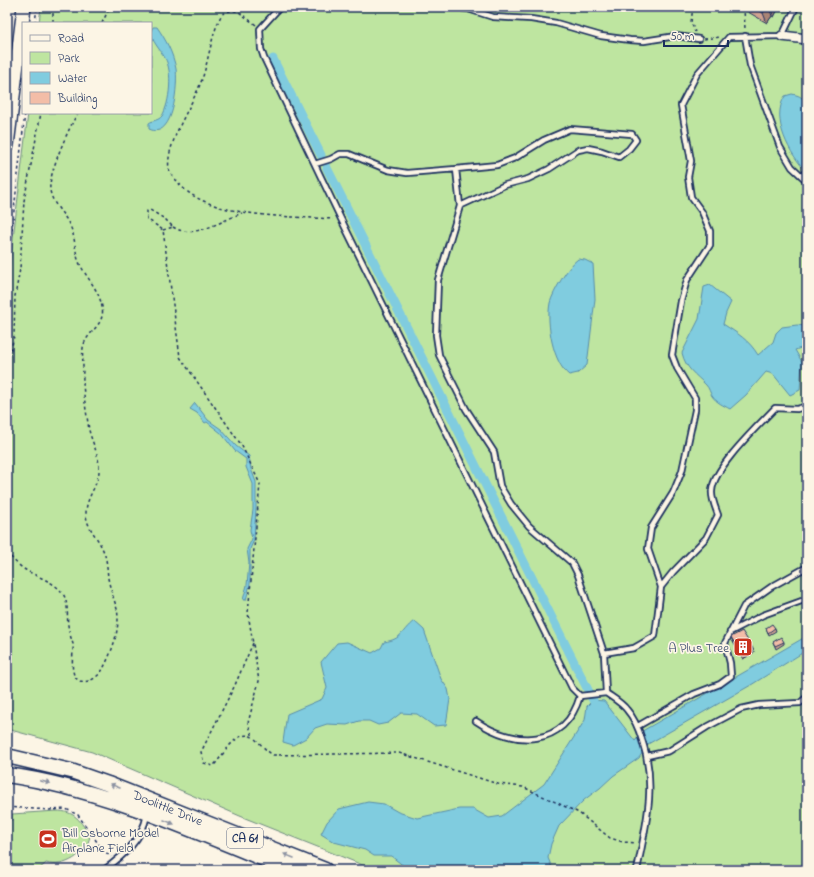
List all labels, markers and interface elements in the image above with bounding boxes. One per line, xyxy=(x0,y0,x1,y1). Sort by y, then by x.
legend xyxy=(22,22,152,114)
scale bar xyxy=(664,22,728,48)
text: 50 m xyxy=(670,28,694,46)
text: Road xyxy=(58,30,84,48)
text: Park xyxy=(58,50,80,68)
text: Water xyxy=(58,70,87,88)
text: Building xyxy=(57,90,97,109)
building icon: A Plus Tree xyxy=(732,636,754,658)
place label: A Plus Tree xyxy=(668,639,729,658)
one-way arrow xyxy=(39,779,52,785)
one-way arrow xyxy=(108,783,120,789)
street label: Doolittle Drive xyxy=(128,785,206,831)
one-way arrow xyxy=(163,819,175,825)
place label: Bill Osborne Model Airplane Field xyxy=(61,824,159,858)
sports icon: Bill Osborne Model Airplane Field xyxy=(37,828,59,850)
road number: CA 61 xyxy=(227,828,263,848)
one-way arrow xyxy=(283,852,295,858)

